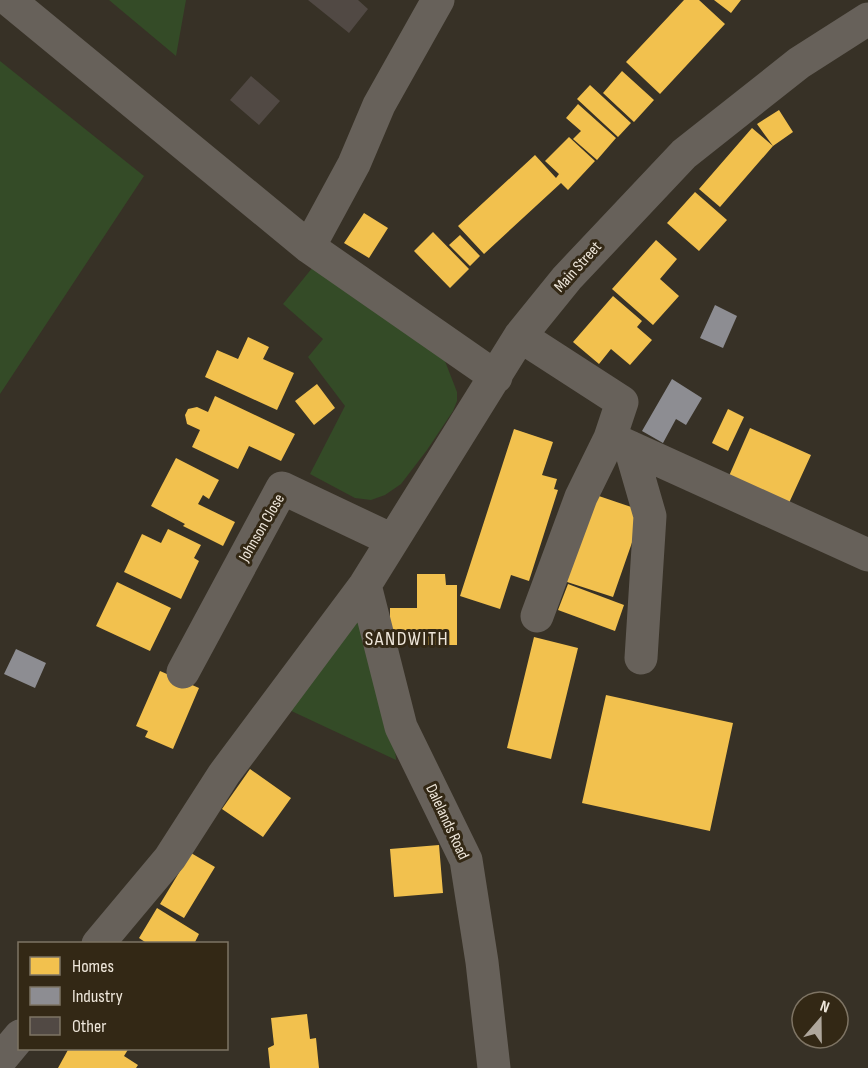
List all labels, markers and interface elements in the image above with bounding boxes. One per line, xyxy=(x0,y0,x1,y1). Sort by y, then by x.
street label: Main Street xyxy=(550,238,606,296)
street label: Johnson Close xyxy=(235,491,289,566)
district label: SANDWITH xyxy=(365,627,449,651)
street label: Dalelands Road xyxy=(421,781,473,863)
legend xyxy=(18,942,228,1050)
text: Homes xyxy=(72,956,114,977)
text: Industry xyxy=(72,986,123,1007)
north arrow xyxy=(790,990,850,1050)
text: N xyxy=(817,997,832,1018)
text: Other xyxy=(72,1016,106,1037)

